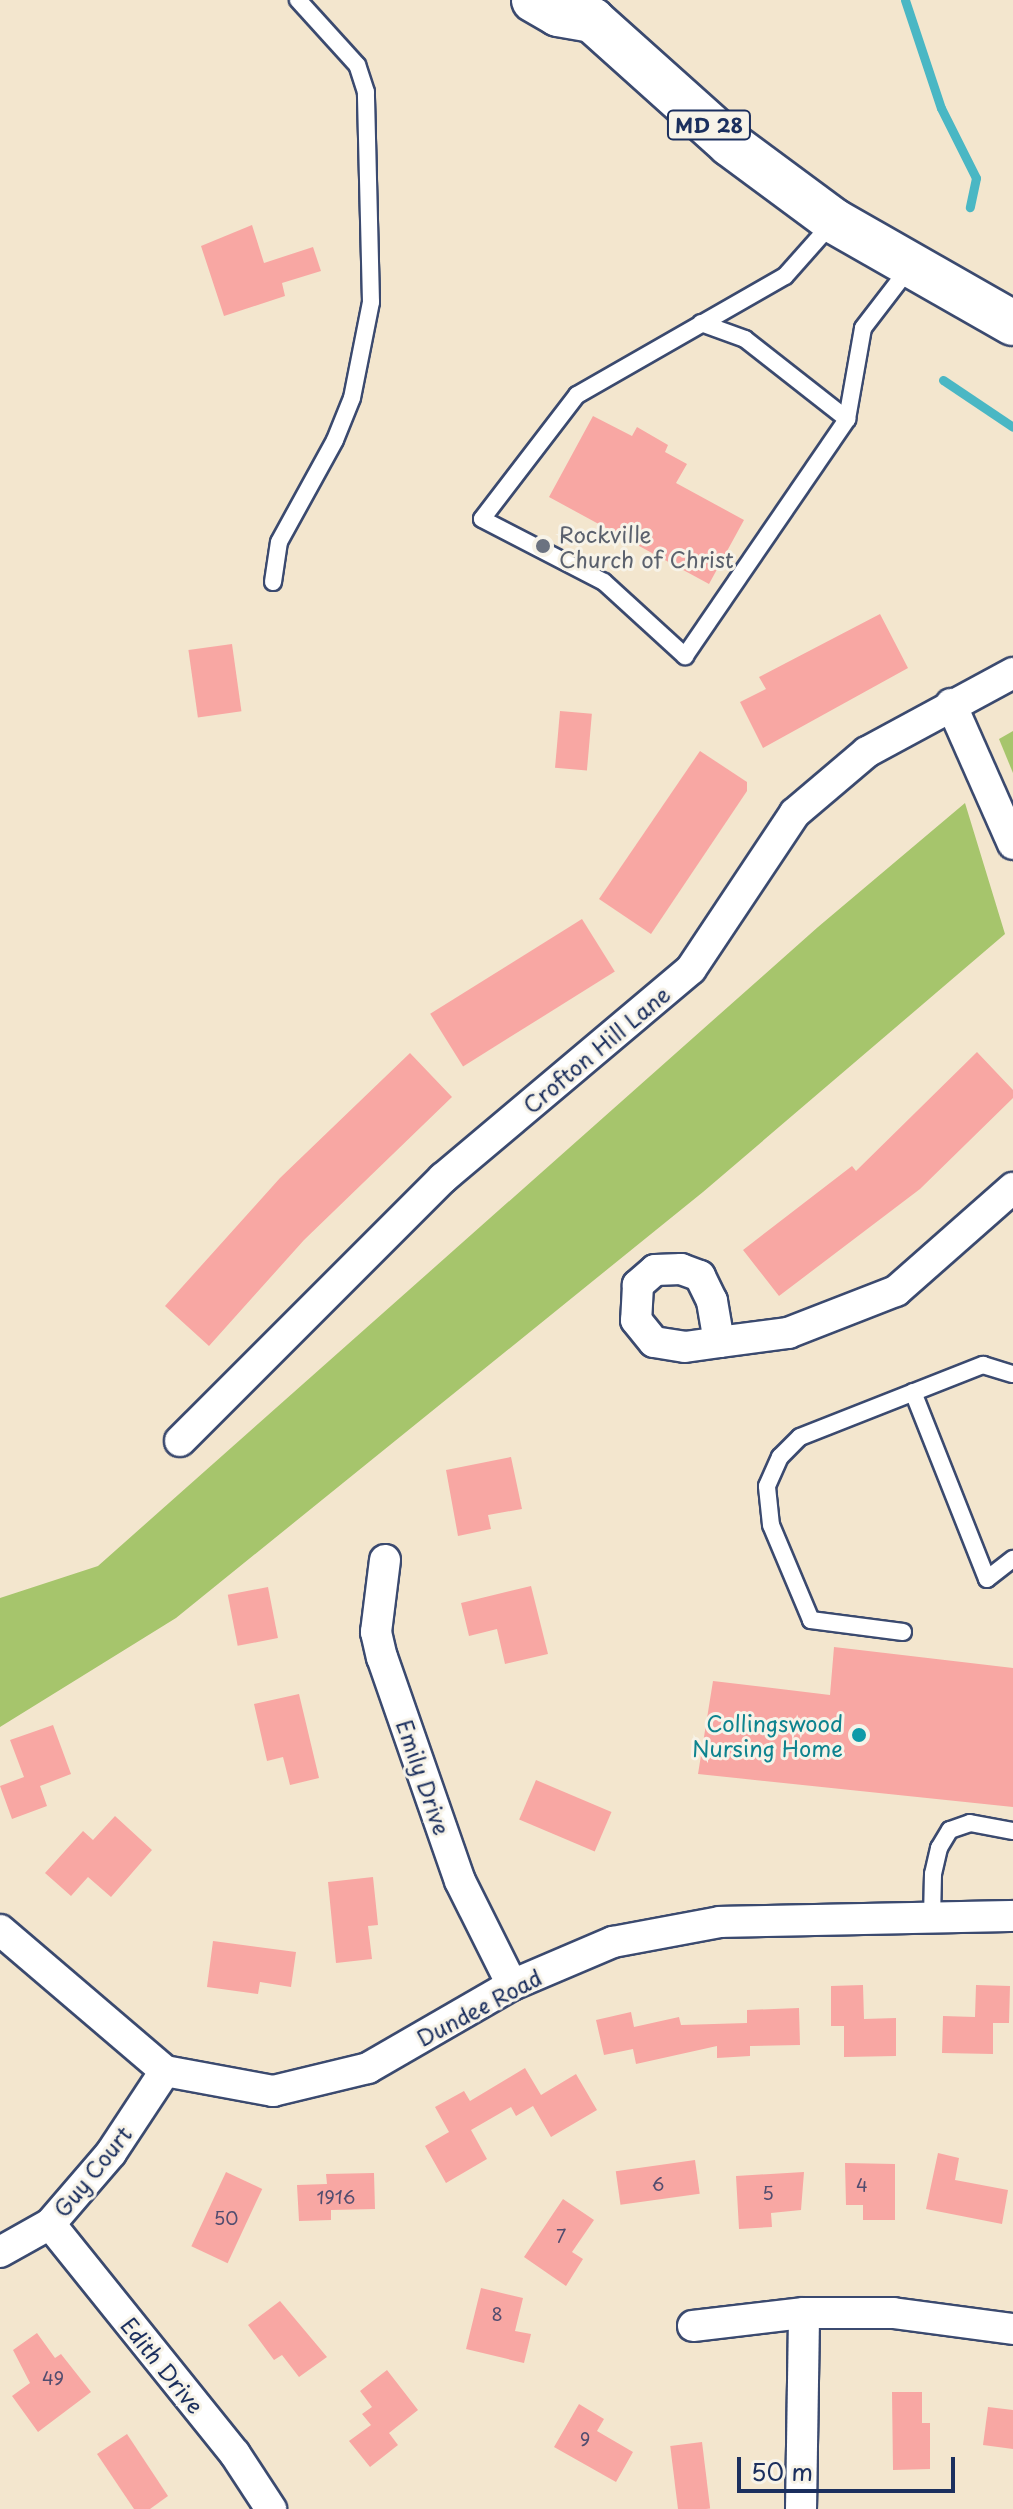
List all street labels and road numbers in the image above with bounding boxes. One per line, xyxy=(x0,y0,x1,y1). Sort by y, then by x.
road number: MD 28 xyxy=(665,109,753,141)
street label: Crofton Hill Lane xyxy=(517,980,675,1118)
street label: Emily Drive xyxy=(392,1715,456,1839)
street label: Dundee Road xyxy=(411,1962,547,2052)
street label: Guy Court xyxy=(47,2120,137,2222)
street label: Edith Drive xyxy=(116,2311,210,2419)

